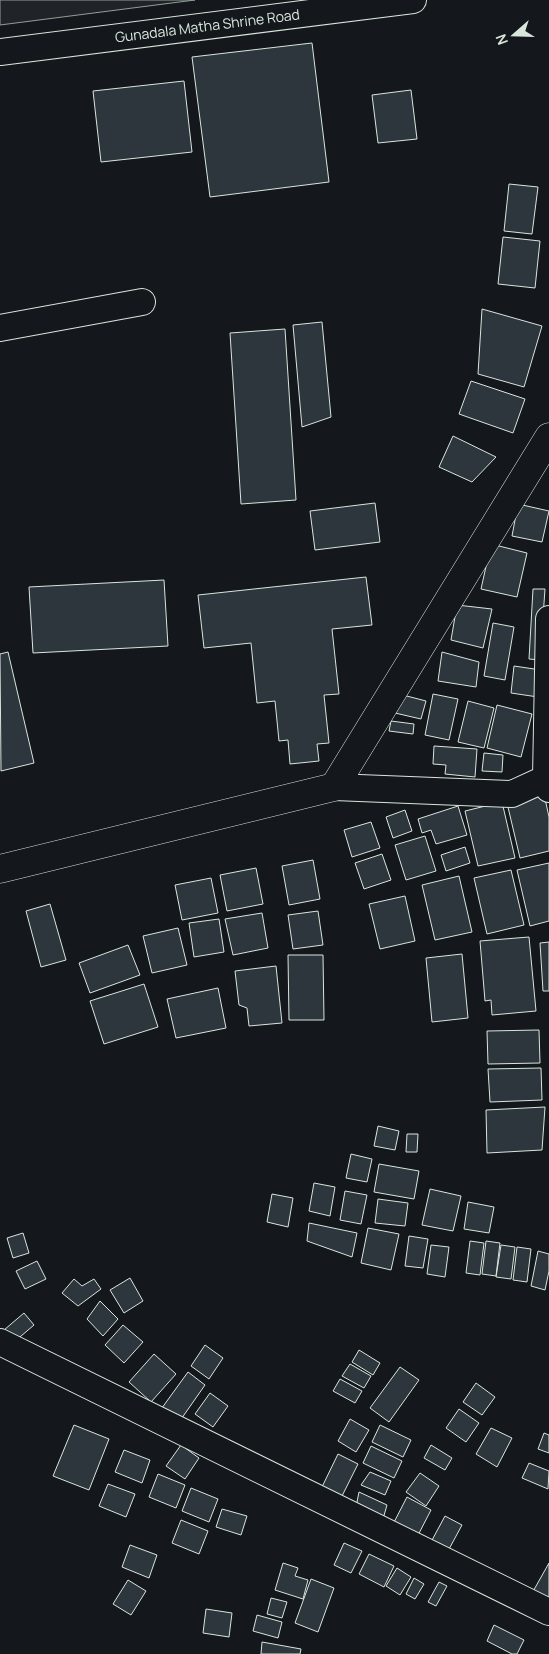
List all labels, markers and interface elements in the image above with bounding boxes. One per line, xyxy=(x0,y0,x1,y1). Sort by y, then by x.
street label: Gunadala Matha Shrine Road xyxy=(114,4,301,46)
north arrow xyxy=(489,10,539,60)
text: N xyxy=(491,32,512,48)

